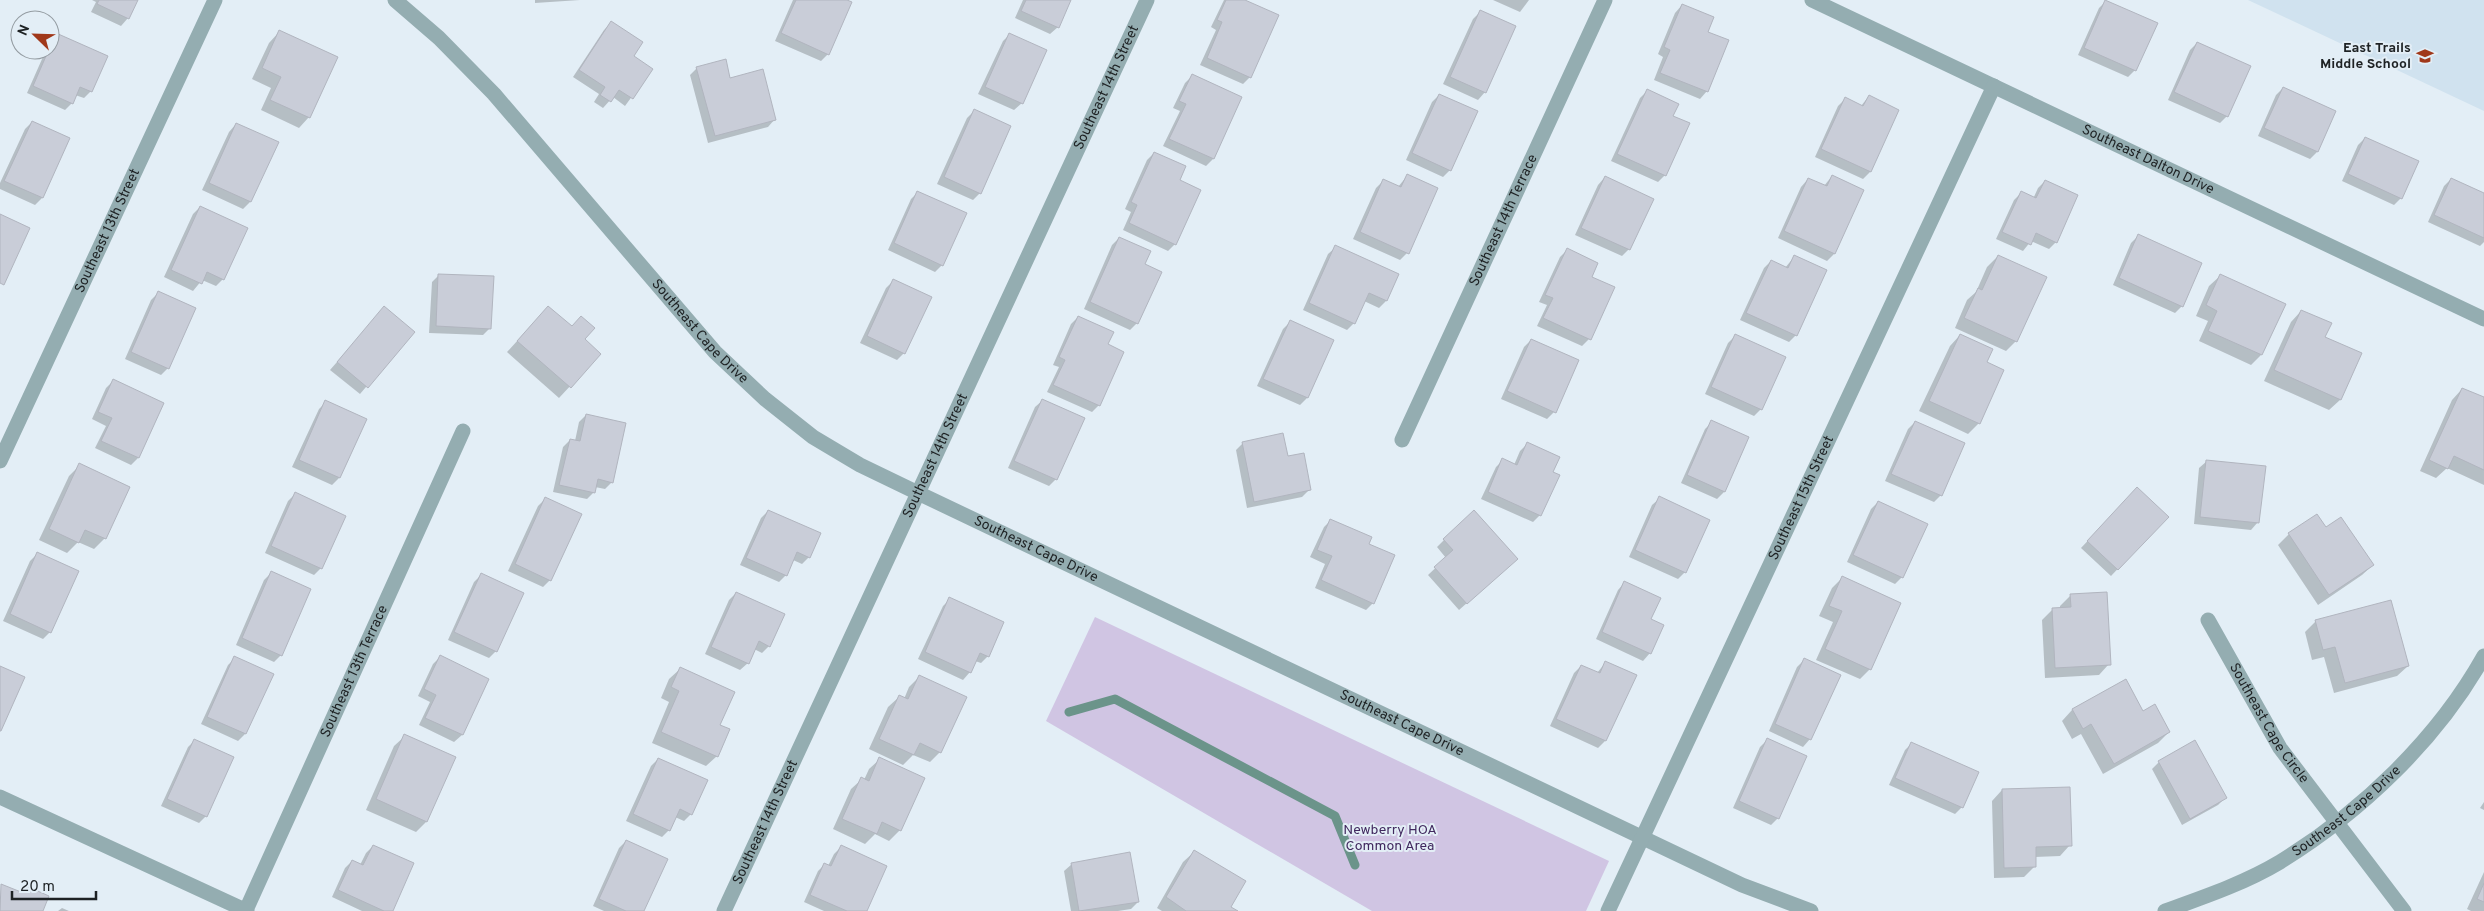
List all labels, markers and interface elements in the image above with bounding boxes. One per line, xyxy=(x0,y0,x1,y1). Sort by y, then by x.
north arrow xyxy=(10,10,60,60)
text: N xyxy=(15,23,34,38)
street label: Southeast 14th Street xyxy=(1070,23,1143,152)
place label: East Trails Middle School xyxy=(2320,40,2411,73)
school or university icon: East Trails Middle School xyxy=(2415,46,2435,66)
street label: Southeast Dalton Drive xyxy=(2079,121,2217,198)
street label: Southeast 14th Terrace xyxy=(1466,152,1541,289)
street label: Southeast 13th Street xyxy=(71,166,144,296)
street label: Southeast Cape Drive xyxy=(648,276,752,387)
street label: Southeast 14th Street xyxy=(899,391,972,521)
street label: Southeast 15th Street xyxy=(1765,433,1838,563)
street label: Southeast Cape Drive xyxy=(971,512,1101,586)
street label: Southeast 13th Terrace xyxy=(317,603,391,740)
street label: Southeast Cape Circle xyxy=(2226,660,2312,787)
street label: Southeast Cape Drive xyxy=(1337,686,1467,760)
street label: Southeast 14th Street xyxy=(729,757,801,887)
street label: Southeast Cape Drive xyxy=(2289,762,2405,861)
park label: Newberry HOA Common Area xyxy=(1343,822,1437,855)
scale bar xyxy=(12,868,96,900)
text: 20 m xyxy=(20,878,55,897)

